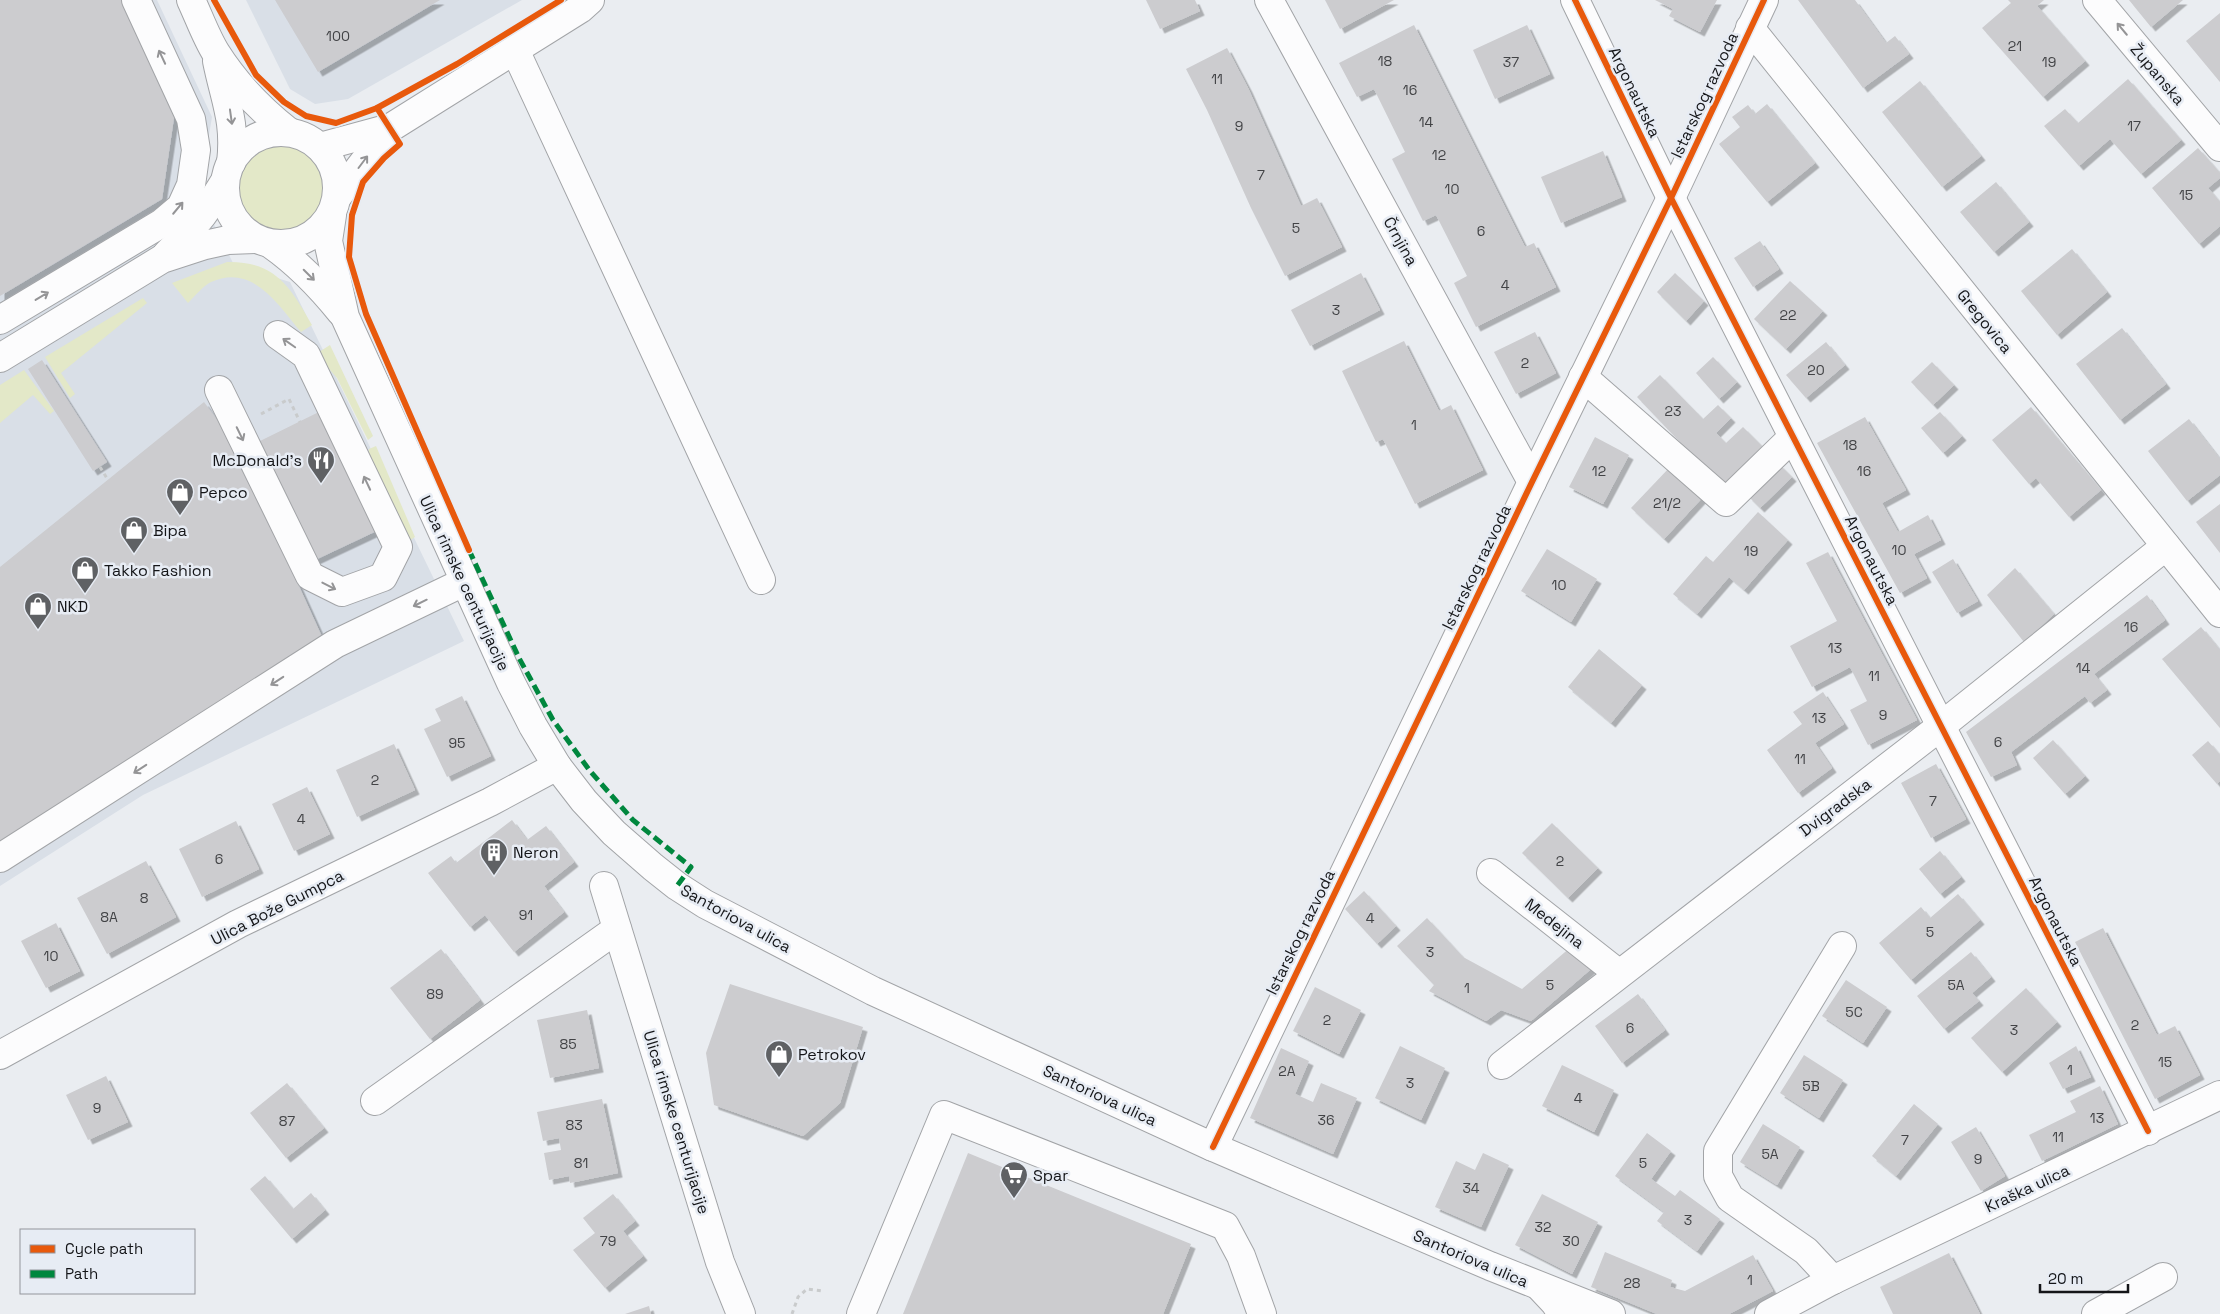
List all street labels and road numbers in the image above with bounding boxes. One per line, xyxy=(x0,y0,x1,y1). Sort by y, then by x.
street label: Istarskog razvoda xyxy=(1666,29,1743,161)
street label: Županska xyxy=(2126,39,2190,110)
street label: Argonautska xyxy=(1604,44,1665,141)
street label: Črnjina xyxy=(1379,213,1423,270)
street label: Gregovica xyxy=(1952,285,2017,358)
street label: Ulica rimske centurijacije xyxy=(415,492,514,674)
street label: Istarskog razvoda xyxy=(1437,501,1516,633)
street label: Argonautska xyxy=(1840,512,1903,609)
street label: Dvigradska xyxy=(1795,774,1875,841)
street label: Ulica Bože Gumpca xyxy=(207,865,347,950)
street label: Istarskog razvoda xyxy=(1261,866,1340,998)
street label: Argonautska xyxy=(2024,873,2087,970)
street label: Santoriova ulica xyxy=(677,879,795,957)
street label: Medejina xyxy=(1521,894,1589,953)
street label: Ulica rimske centurijacije xyxy=(639,1028,714,1216)
street label: Santoriova ulica xyxy=(1040,1060,1160,1131)
street label: Kraška ulica xyxy=(1981,1160,2073,1217)
street label: Santoriova ulica xyxy=(1410,1225,1532,1292)

